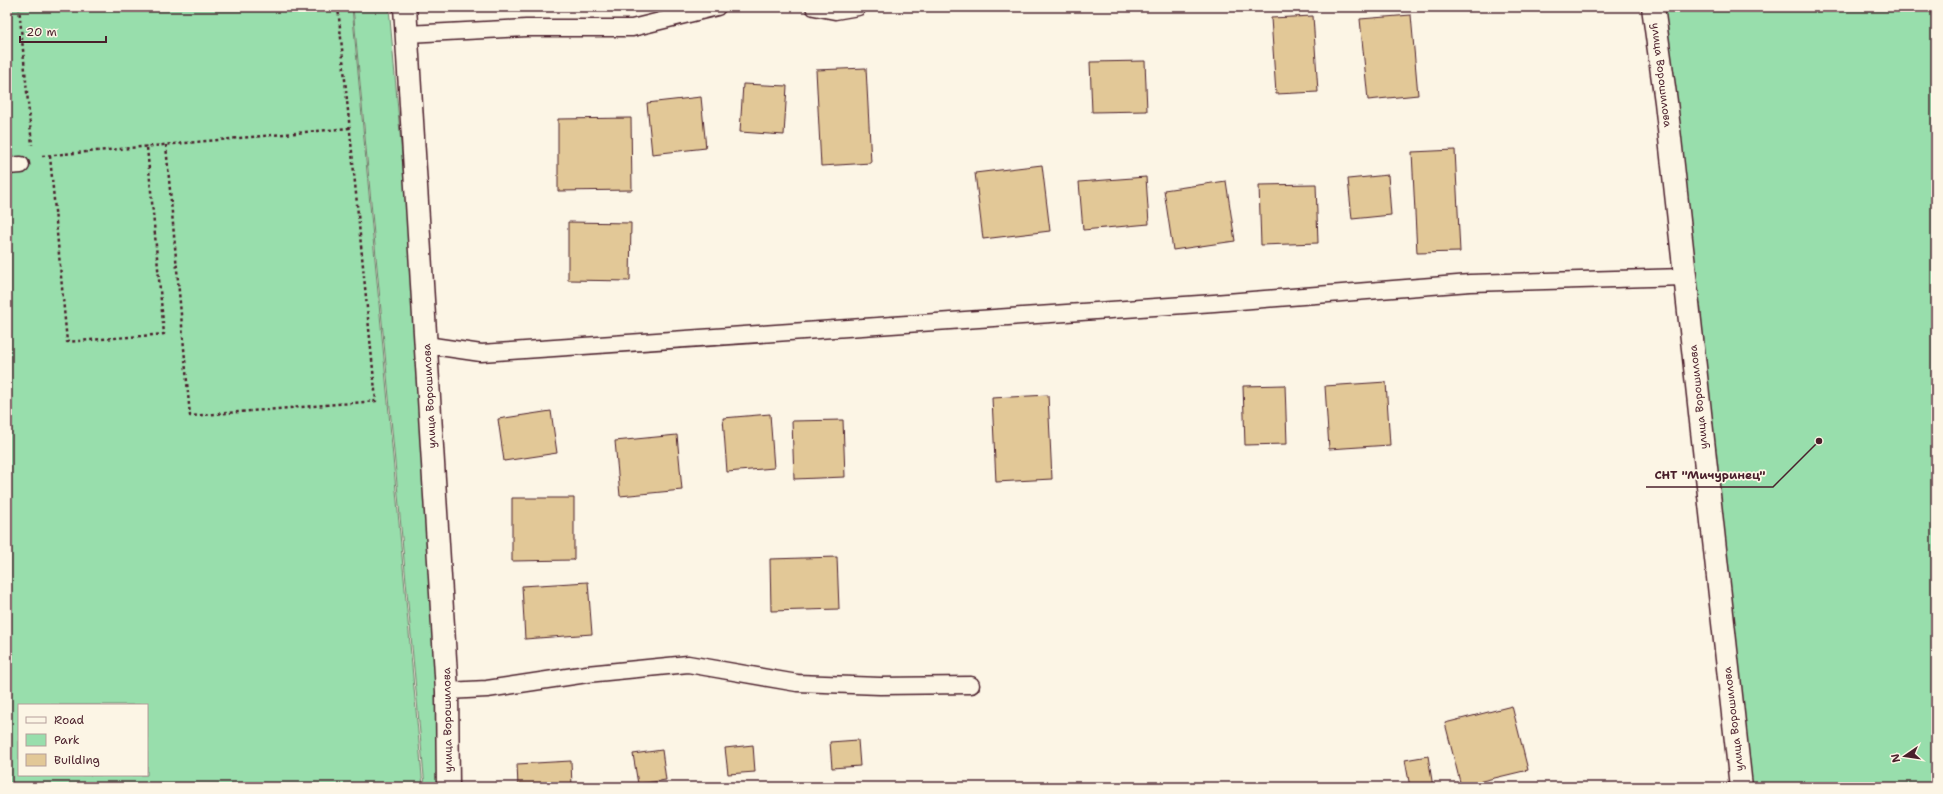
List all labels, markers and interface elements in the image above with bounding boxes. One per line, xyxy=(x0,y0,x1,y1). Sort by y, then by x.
scale bar xyxy=(20,18,106,44)
street label: улица Ворошилова xyxy=(1648,22,1675,128)
text: 20 m xyxy=(26,24,57,40)
street label: улица Ворошилова xyxy=(419,343,440,449)
street label: улица Ворошилова xyxy=(1686,344,1711,450)
callout: СНТ "Мичуринец" xyxy=(1646,463,1773,487)
text: СНТ "Мичуринец" xyxy=(1654,467,1766,483)
street label: улица Ворошилова xyxy=(1720,666,1747,772)
street label: улица Ворошилова xyxy=(439,667,456,773)
legend xyxy=(18,704,148,776)
text: Road xyxy=(54,712,85,728)
text: Park xyxy=(54,732,80,748)
north arrow xyxy=(1885,736,1925,776)
text: Building xyxy=(54,752,100,768)
text: N xyxy=(1887,752,1904,764)

